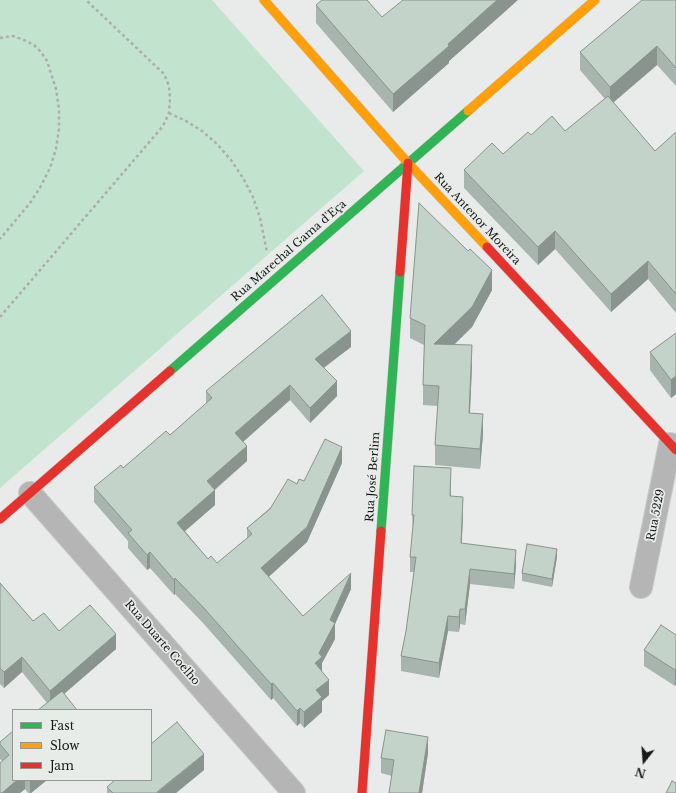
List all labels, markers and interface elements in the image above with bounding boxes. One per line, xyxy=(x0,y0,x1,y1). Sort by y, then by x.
street label: Rua Antenor Moreira xyxy=(431,170,523,268)
street label: Rua Marechal Gama d'Eça xyxy=(229,198,349,304)
street label: Rua José Berlim xyxy=(363,432,383,522)
street label: Rua 5229 xyxy=(645,488,667,542)
street label: Rua Duarte Coelho xyxy=(122,598,202,688)
legend xyxy=(12,709,152,781)
text: Fast xyxy=(50,718,74,733)
text: Slow xyxy=(50,738,79,753)
north arrow xyxy=(624,741,664,781)
text: Jam xyxy=(50,758,74,773)
text: N xyxy=(633,764,647,781)

